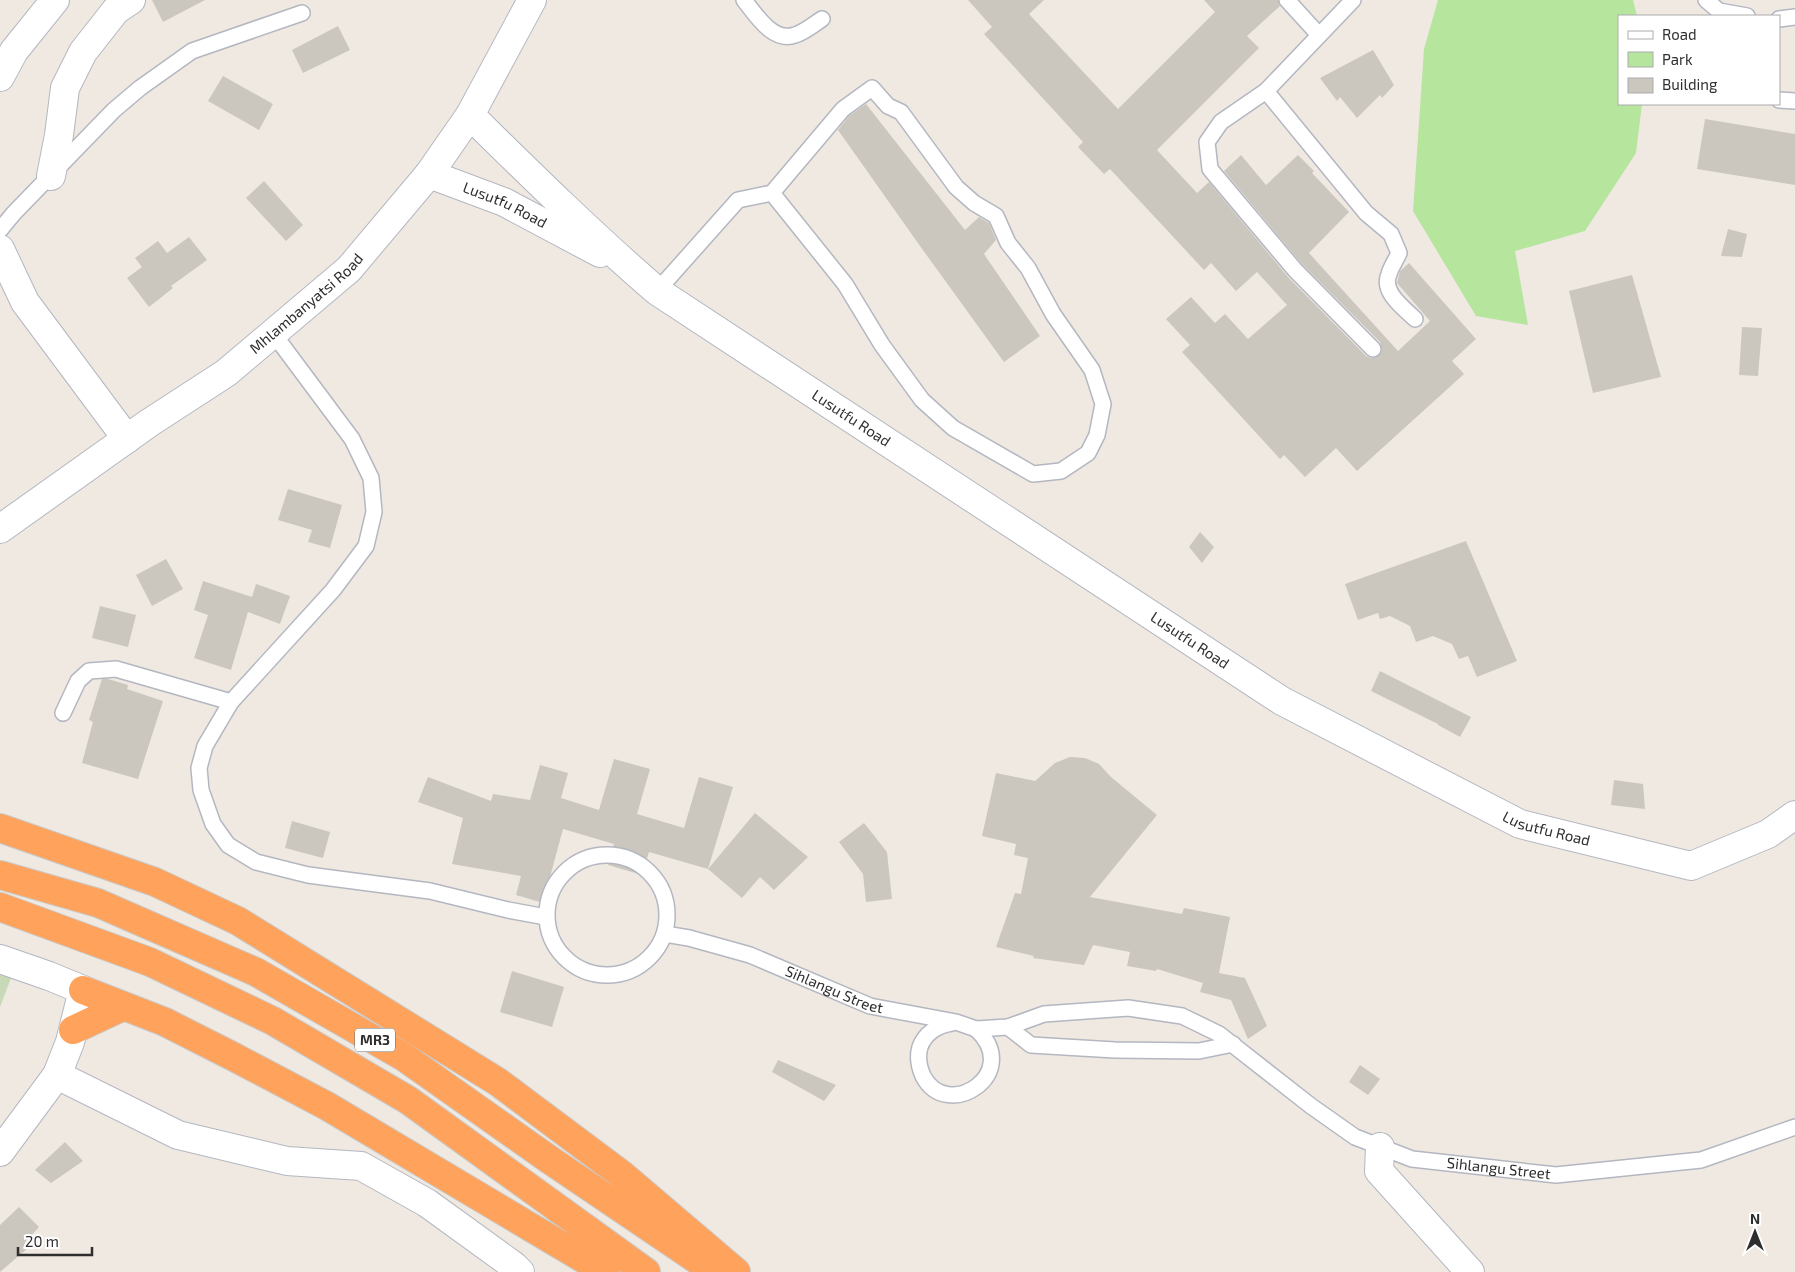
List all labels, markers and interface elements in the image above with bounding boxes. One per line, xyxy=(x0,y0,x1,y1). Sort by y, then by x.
legend xyxy=(1618,15,1780,105)
text: Road xyxy=(1662,25,1697,43)
text: Park xyxy=(1662,50,1693,68)
text: Building xyxy=(1662,75,1718,93)
street label: Lusutfu Road xyxy=(461,178,550,231)
street label: Mhlambanyatsi Road xyxy=(246,249,366,357)
street label: Lusutfu Road xyxy=(809,385,894,450)
street label: Lusutfu Road xyxy=(1148,607,1233,672)
street label: Lusutfu Road xyxy=(1500,807,1592,849)
street label: Sihlangu Street xyxy=(783,961,885,1016)
road number: MR3 xyxy=(355,1028,395,1052)
street label: Sihlangu Street xyxy=(1446,1153,1552,1182)
north arrow xyxy=(1730,1207,1780,1257)
text: N xyxy=(1750,1210,1760,1227)
scale bar xyxy=(18,1224,91,1256)
text: 20 m xyxy=(25,1232,59,1250)

